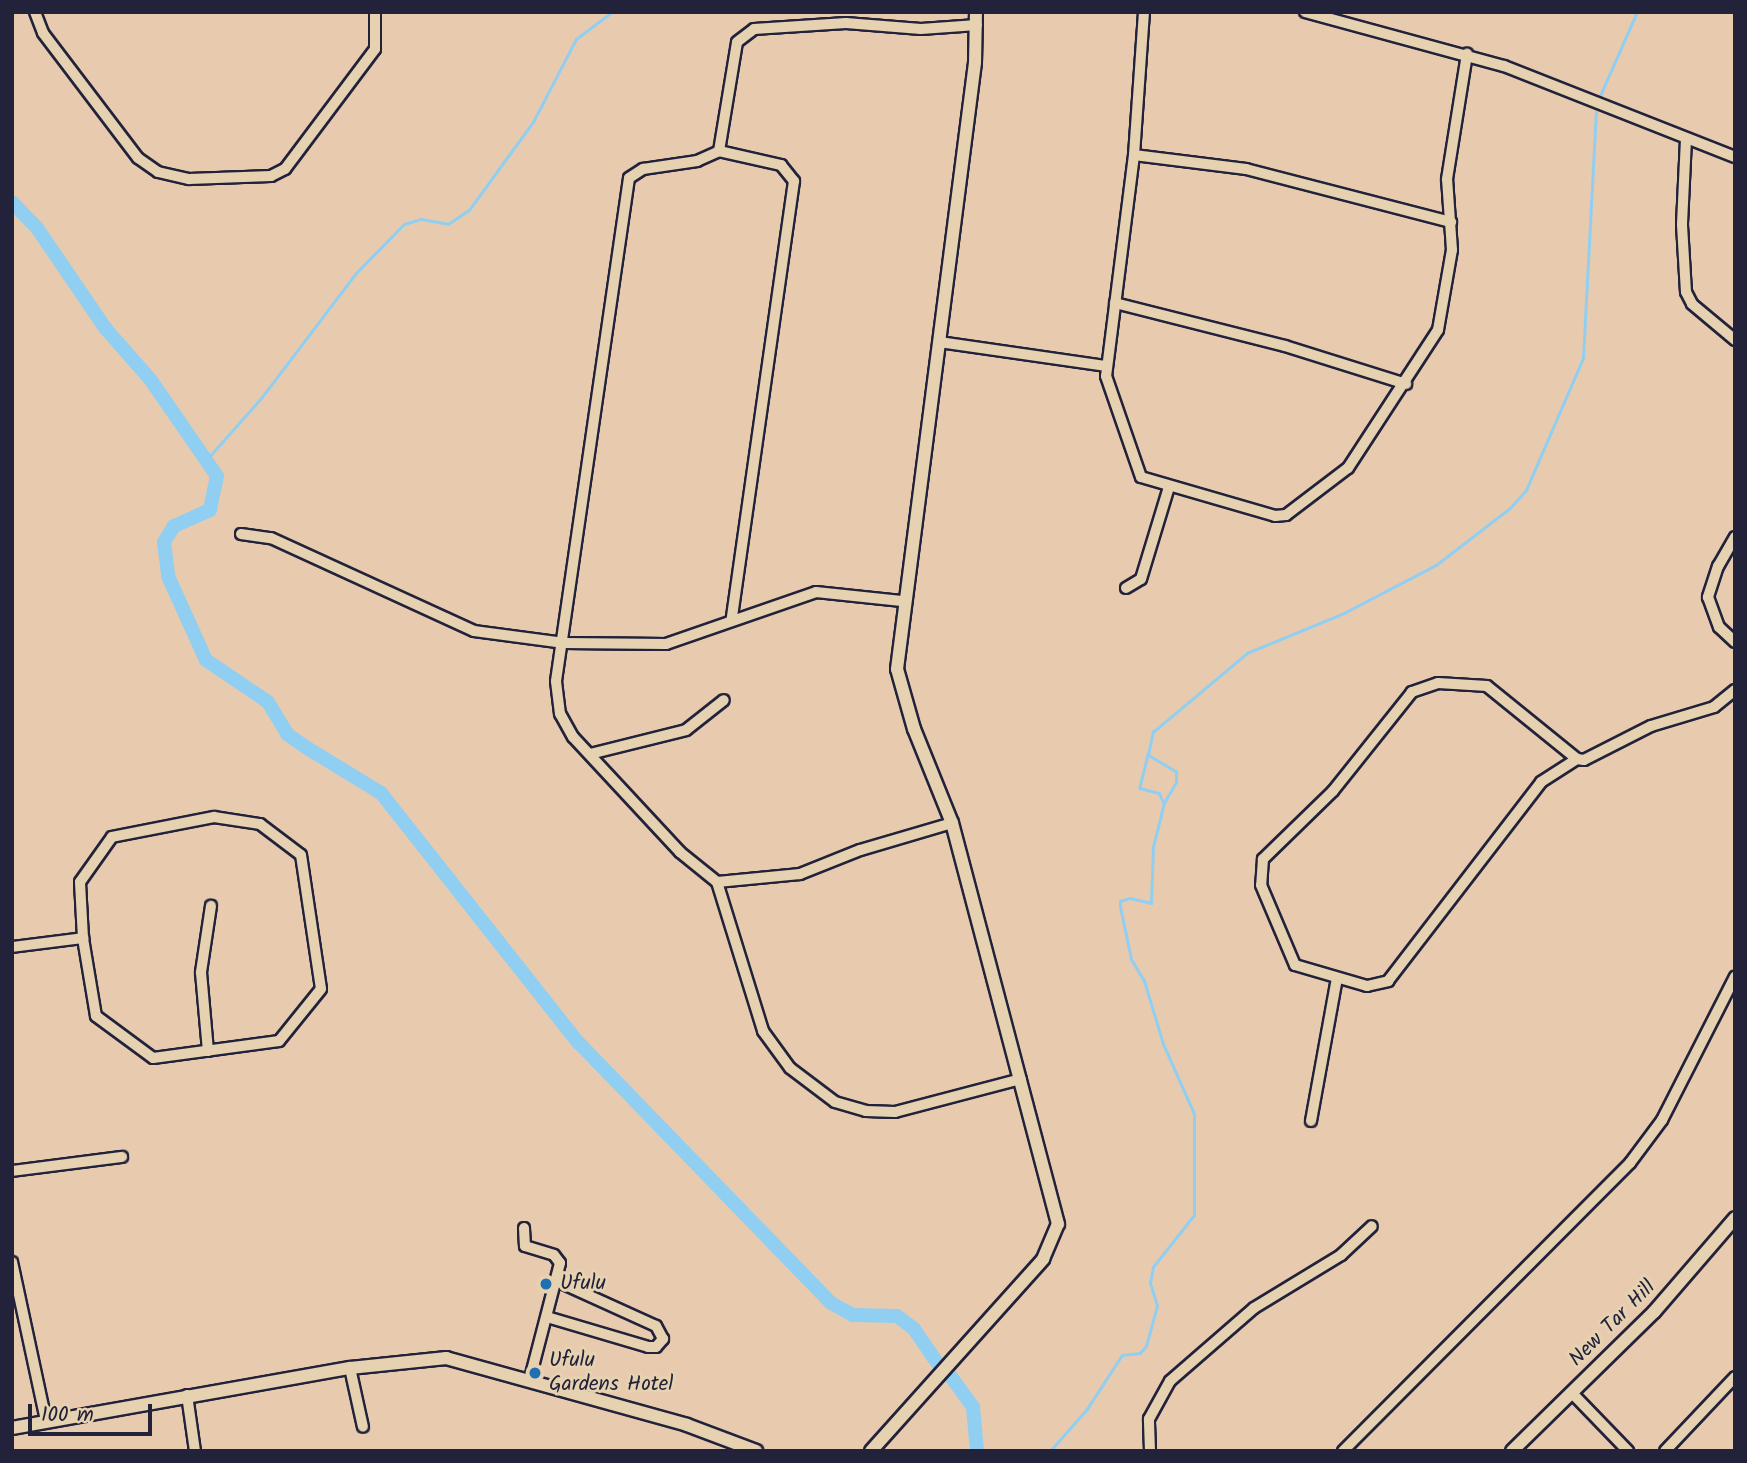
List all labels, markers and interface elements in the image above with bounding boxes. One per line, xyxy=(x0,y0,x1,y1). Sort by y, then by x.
place label: Ufulu xyxy=(560,1271,606,1297)
street label: New Tar Hill xyxy=(1564,1275,1662,1373)
marker: Ufulu xyxy=(538,1276,554,1292)
place label: Ufulu Gardens Hotel xyxy=(549,1348,673,1398)
marker: Ufulu Gardens Hotel xyxy=(527,1365,543,1381)
scale bar xyxy=(32,1390,156,1434)
text: 100 m xyxy=(41,1399,94,1432)

